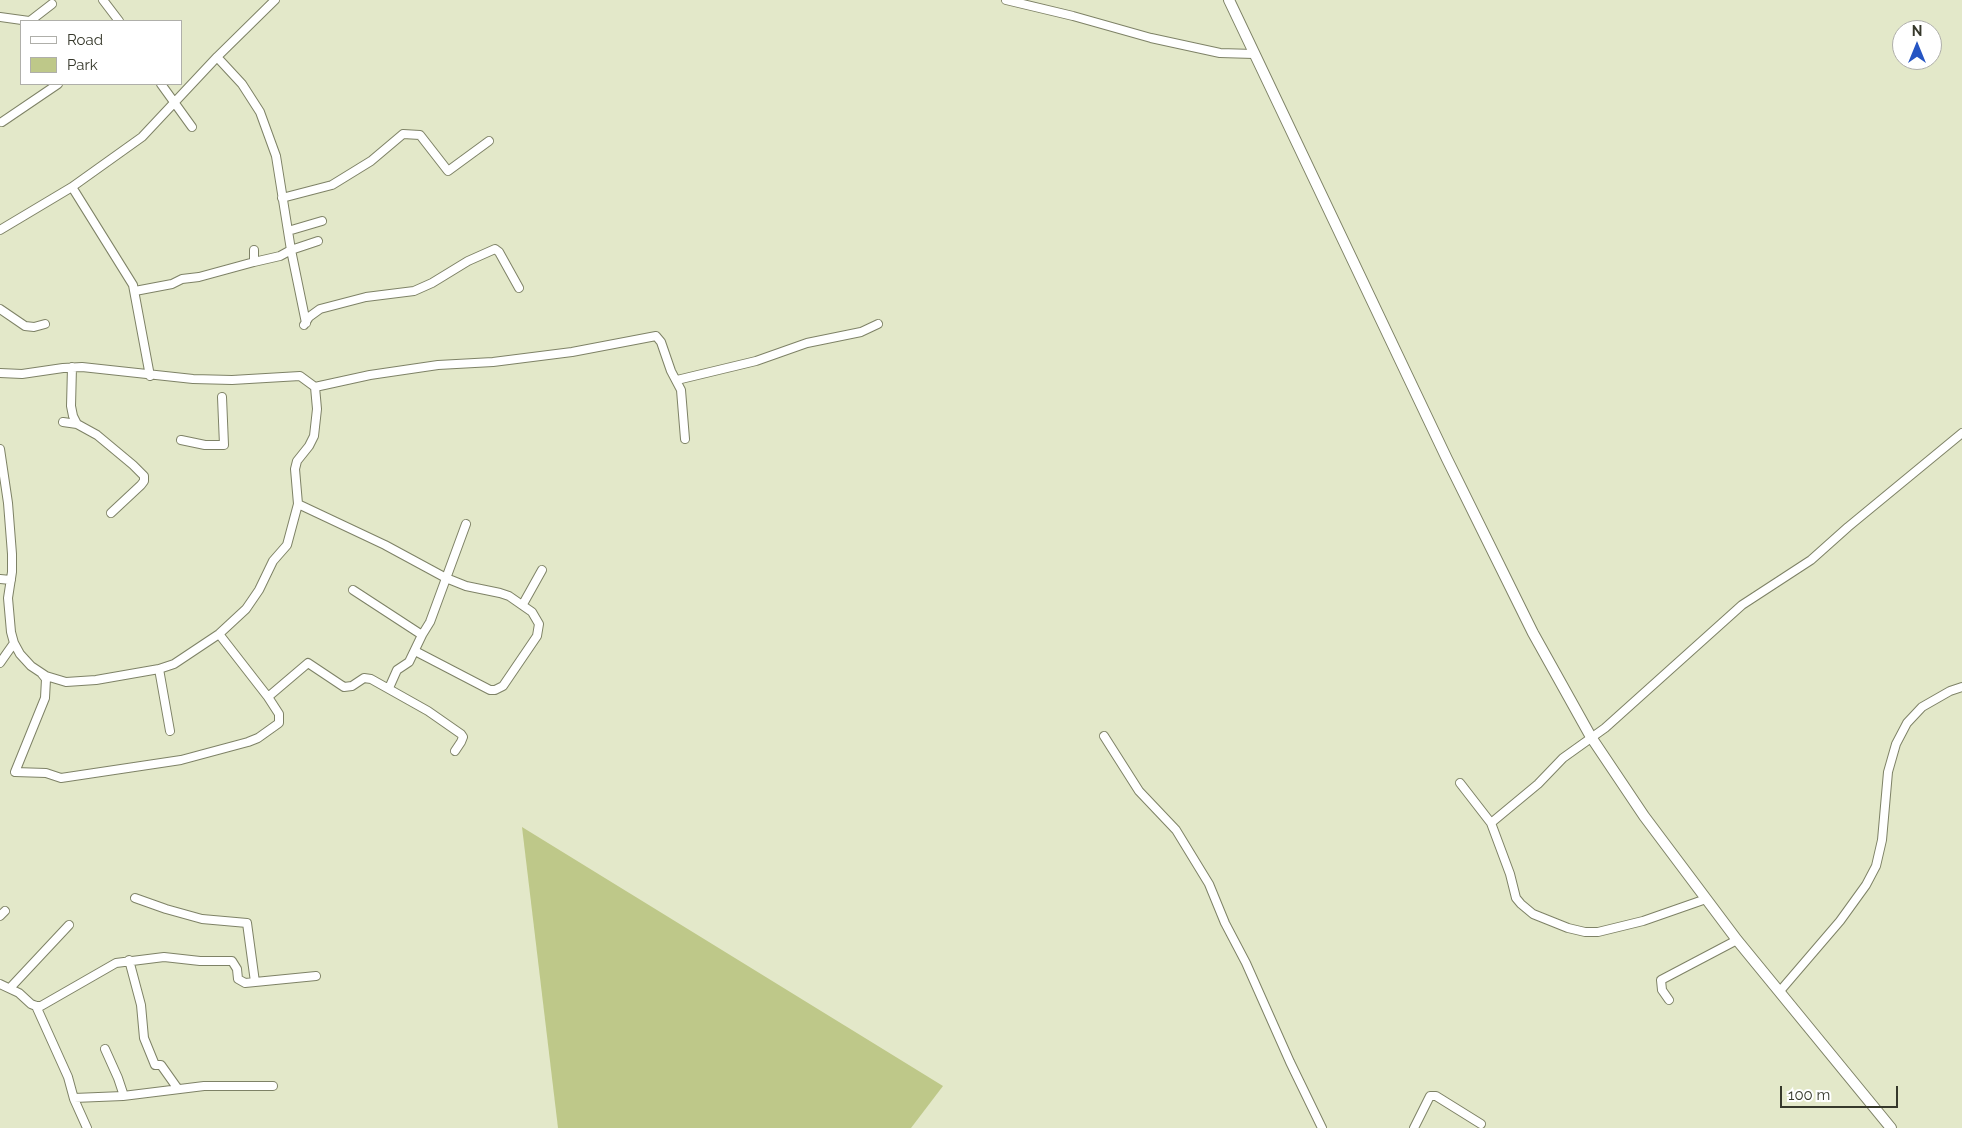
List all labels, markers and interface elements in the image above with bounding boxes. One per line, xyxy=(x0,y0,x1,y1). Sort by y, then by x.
legend xyxy=(20,20,182,85)
north arrow xyxy=(1892,20,1942,70)
text: N xyxy=(1912,23,1922,39)
text: Road xyxy=(67,31,103,49)
text: Park xyxy=(67,56,98,74)
scale bar xyxy=(1782,1076,1900,1108)
text: 100 m xyxy=(1788,1086,1830,1104)

